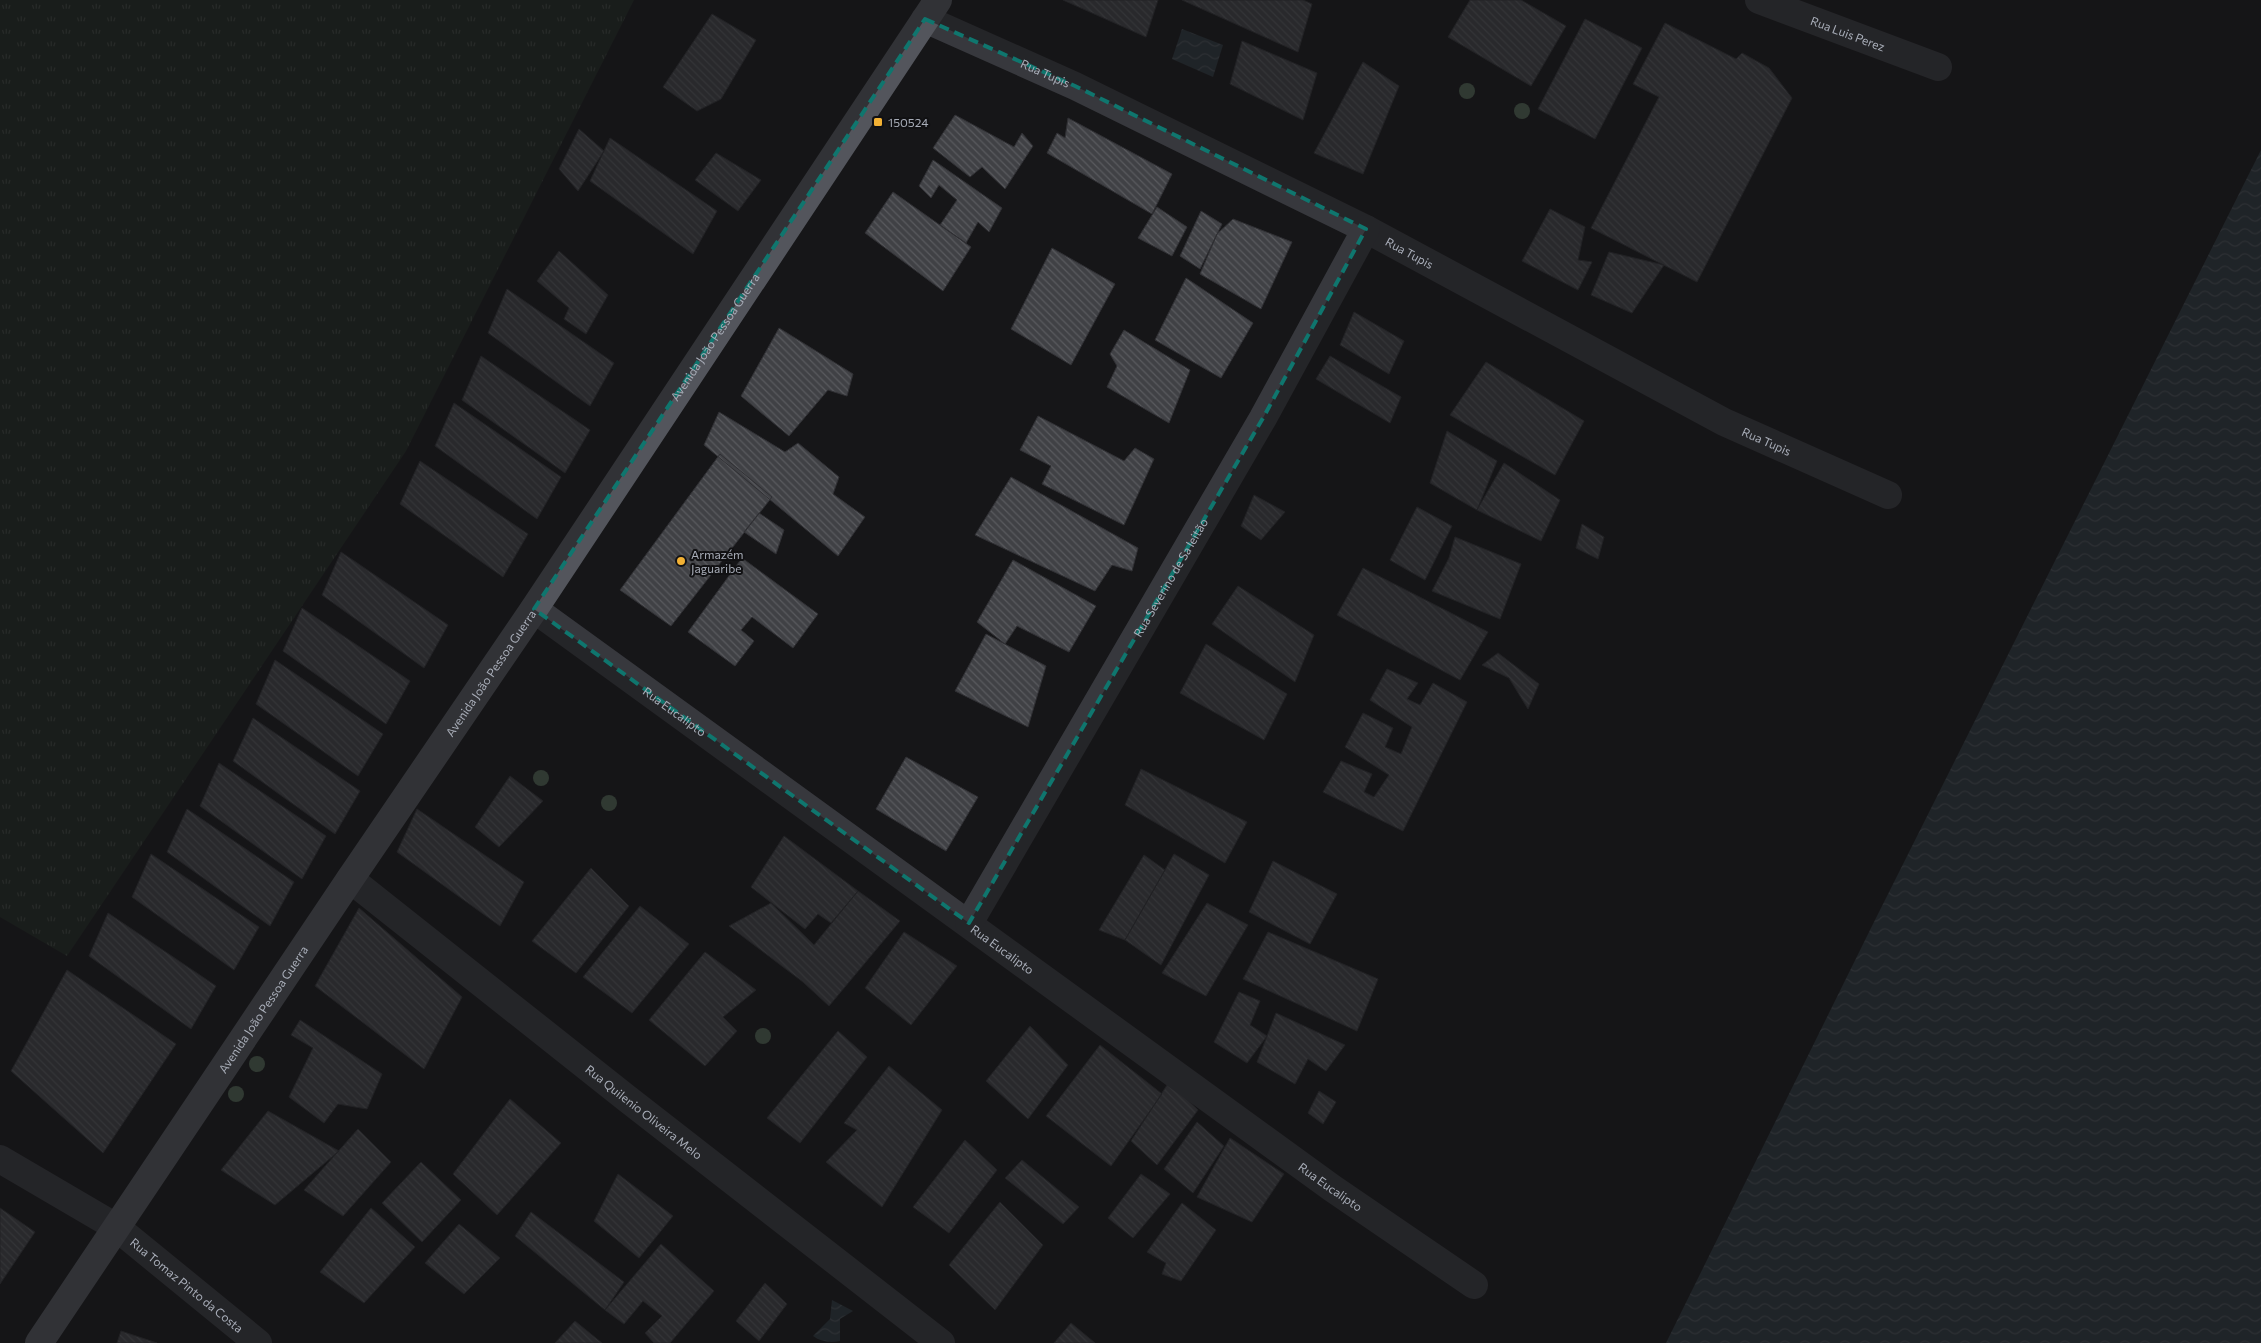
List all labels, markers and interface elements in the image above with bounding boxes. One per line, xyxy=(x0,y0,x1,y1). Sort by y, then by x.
street label: Rua Luis Perez xyxy=(1809,13,1887,54)
street label: Rua Tupis xyxy=(1019,56,1072,90)
place label: 150524 xyxy=(888,115,928,129)
marker: 150524 xyxy=(872,116,884,128)
street label: Rua Tupis xyxy=(1383,234,1436,271)
street label: Avenida João Pessoa Guerra xyxy=(667,270,762,403)
street label: Rua Tupis xyxy=(1740,424,1793,458)
street label: Rua Severino de Sa leitão xyxy=(1130,515,1210,639)
place label: Armazém Jaguaribe xyxy=(691,547,744,576)
marker: Armazém Jaguaribe xyxy=(675,555,687,567)
street label: Avenida João Pessoa Guerra xyxy=(442,607,538,739)
street label: Rua Eucalipto xyxy=(641,684,709,739)
street label: Rua Eucalipto xyxy=(968,921,1037,977)
street label: Avenida João Pessoa Guerra xyxy=(215,943,310,1075)
street label: Rua Quilenio Oliveira Melo xyxy=(583,1062,705,1162)
street label: Rua Eucalipto xyxy=(1296,1159,1365,1214)
street label: Rua Tomaz Pinto da Costa xyxy=(128,1235,246,1335)

